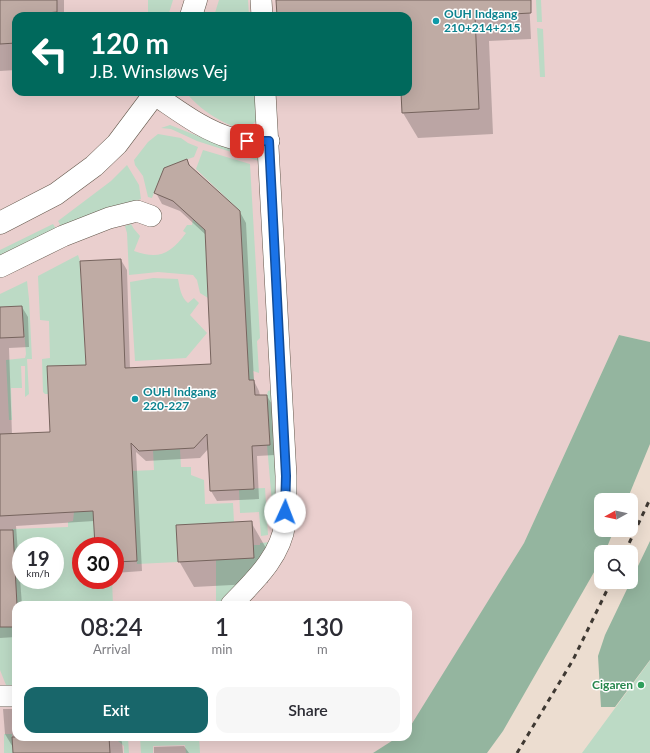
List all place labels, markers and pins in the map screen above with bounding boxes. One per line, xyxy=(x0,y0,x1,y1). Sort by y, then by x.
place label: OUH Indgang 210+214+215 xyxy=(444,6,521,35)
marker: OUH Indgang 210+214+215 xyxy=(431,16,441,26)
pin xyxy=(230,124,264,158)
place label: OUH Indgang 220-227 xyxy=(143,384,217,413)
marker: OUH Indgang 220-227 xyxy=(130,394,140,404)
place label: Cigaren xyxy=(592,677,633,692)
marker: Cigaren xyxy=(636,680,646,690)

